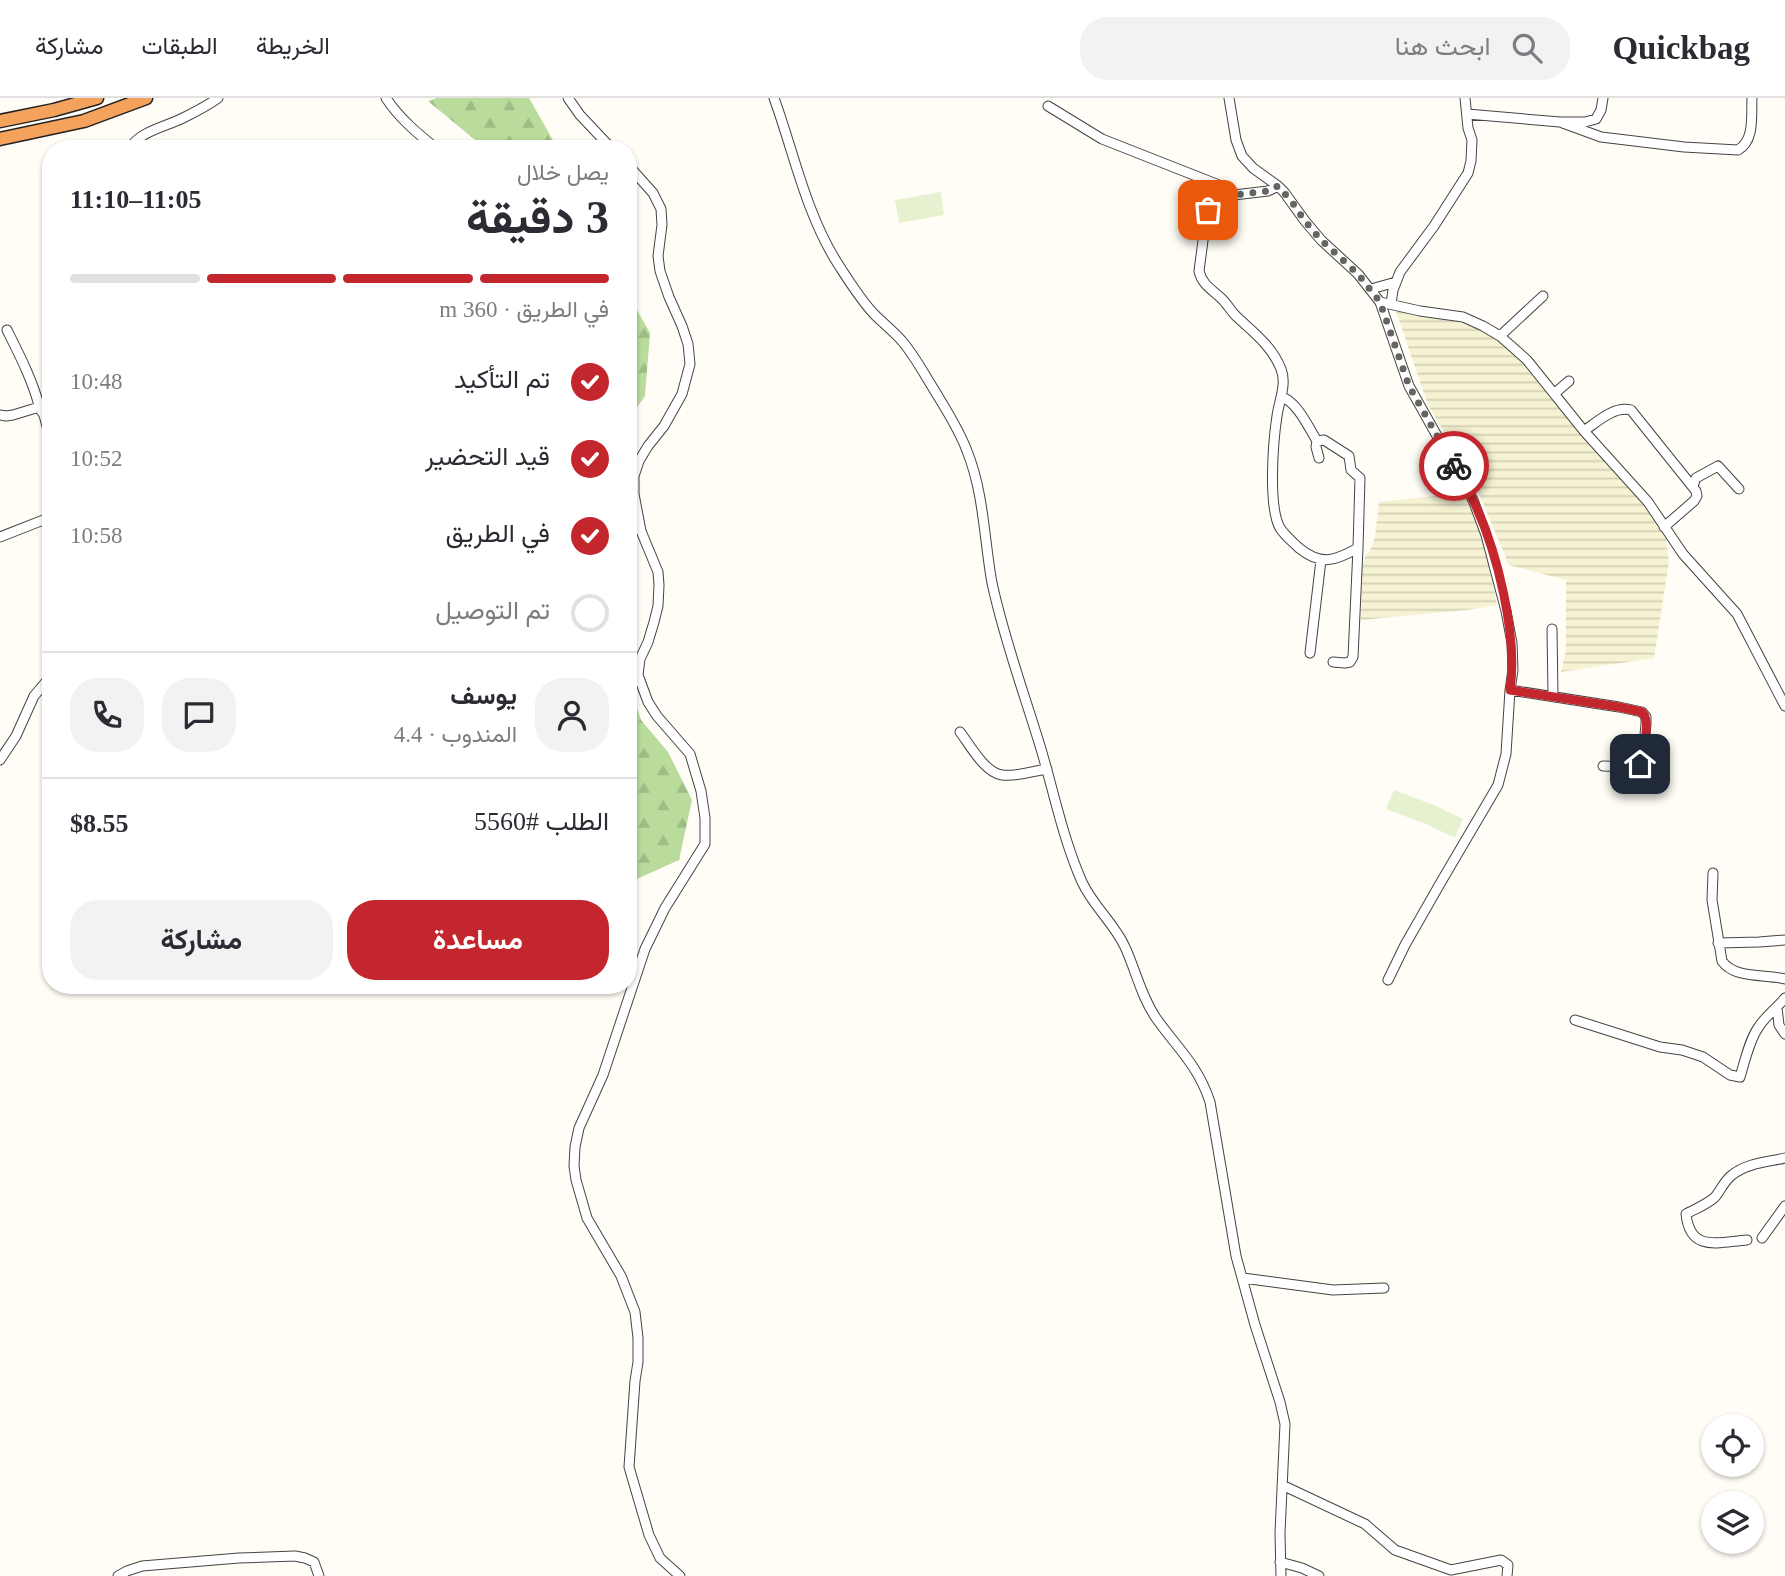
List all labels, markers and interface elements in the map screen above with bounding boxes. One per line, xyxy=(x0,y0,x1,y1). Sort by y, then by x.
search box xyxy=(1080,17,1570,80)
icon: search xyxy=(1508,29,1546,67)
text: Quickbag xyxy=(1612,30,1750,66)
text: ابحث هنا xyxy=(1395,32,1490,61)
text: مشاركة xyxy=(35,33,103,59)
text: الطبقات xyxy=(141,33,218,59)
text: الخريطة xyxy=(256,33,330,59)
text: يصل خلال xyxy=(517,160,609,185)
pin xyxy=(1178,180,1238,240)
text: 11:05–11:10 xyxy=(70,185,201,214)
icon: bag xyxy=(1189,191,1227,229)
text: 3 دقيقة xyxy=(466,192,609,243)
text: في الطريق · 360 m xyxy=(439,297,609,322)
icon: check xyxy=(571,363,609,401)
text: تم التأكيد xyxy=(454,365,550,394)
text: 10:48 xyxy=(70,369,122,394)
courier xyxy=(1419,431,1489,501)
icon: check xyxy=(571,440,609,478)
text: قيد التحضير xyxy=(425,442,550,471)
text: 10:52 xyxy=(70,446,122,471)
icon: bike xyxy=(1435,447,1473,485)
icon: check xyxy=(571,517,609,555)
text: في الطريق xyxy=(445,519,550,548)
text: 10:58 xyxy=(70,523,122,548)
text: تم التوصيل xyxy=(435,596,550,625)
button: phone xyxy=(70,678,144,752)
button: chat xyxy=(162,678,236,752)
button: person xyxy=(535,678,609,752)
text: يوسف xyxy=(450,681,517,710)
text: المندوب · 4.4 xyxy=(394,722,517,747)
pin xyxy=(1610,734,1670,794)
icon: home xyxy=(1621,745,1659,783)
text: الطلب #5560 xyxy=(474,807,609,836)
text: $8.55 xyxy=(70,809,129,838)
button: مشاركة xyxy=(70,900,333,980)
button: مساعدة xyxy=(347,900,609,980)
map controls xyxy=(1701,1414,1764,1554)
button: locate xyxy=(1701,1414,1764,1477)
button: layers xyxy=(1701,1491,1764,1554)

